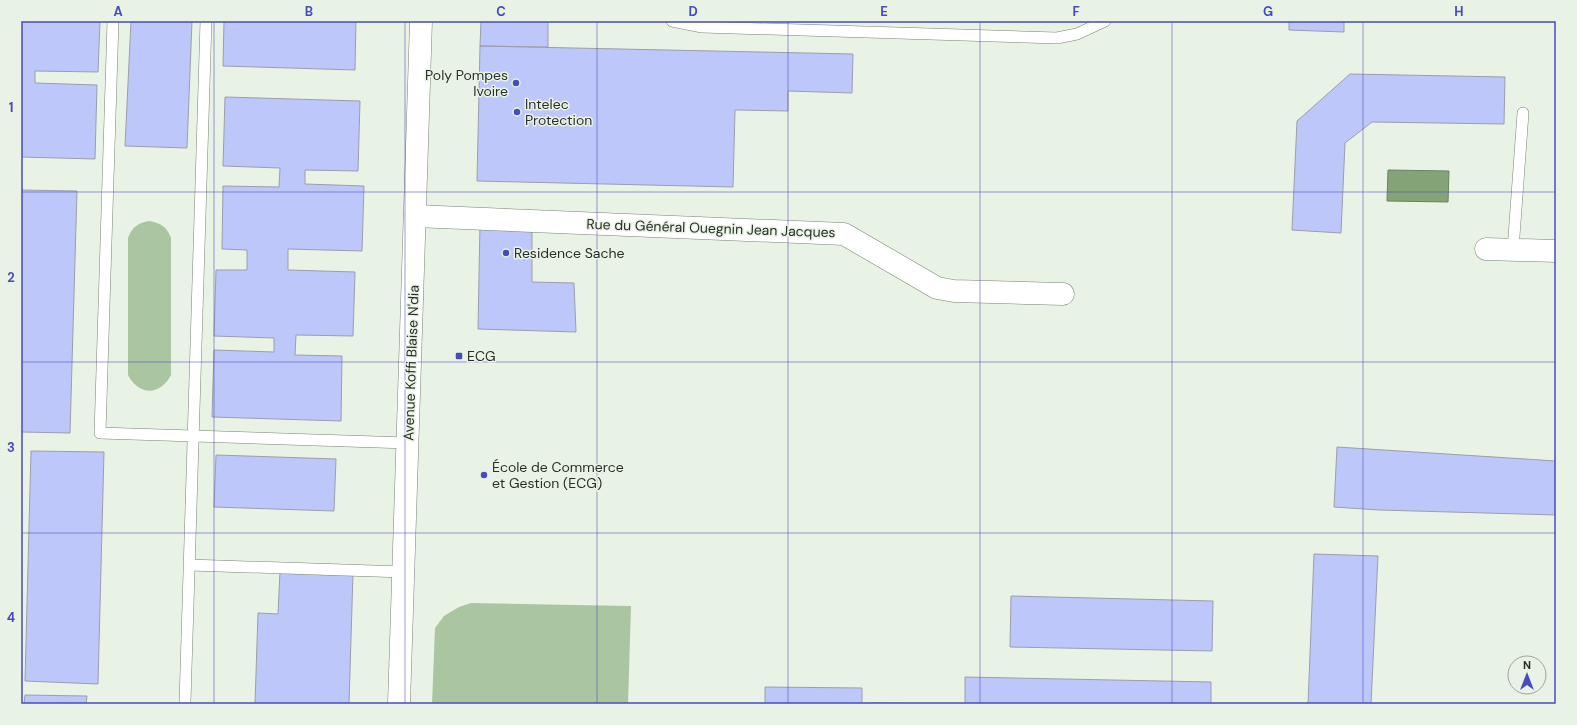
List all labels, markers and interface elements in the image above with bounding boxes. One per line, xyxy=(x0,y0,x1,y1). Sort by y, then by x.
text: A xyxy=(113,3,123,20)
text: B xyxy=(305,3,313,20)
text: C xyxy=(496,3,506,20)
text: D xyxy=(688,3,698,20)
text: E xyxy=(880,3,888,20)
text: F xyxy=(1072,3,1080,20)
text: G xyxy=(1263,3,1273,20)
text: H xyxy=(1454,3,1464,20)
place label: Poly Pompes Ivoire xyxy=(425,66,508,100)
marker: Poly Pompes Ivoire xyxy=(511,78,521,88)
place label: Intelec Protection xyxy=(525,95,592,129)
text: 1 xyxy=(9,99,13,116)
marker: Intelec Protection xyxy=(512,107,522,117)
street label: Rue du Général Ouegnin Jean Jacques xyxy=(586,215,836,241)
place label: Residence Sache xyxy=(514,244,624,262)
marker: Residence Sache xyxy=(501,248,511,258)
text: 2 xyxy=(7,269,15,286)
street label: Avenue Koffi Blaise N'dia xyxy=(399,285,423,441)
place label: ECG xyxy=(467,347,496,365)
marker: ECG xyxy=(454,351,464,361)
text: 3 xyxy=(7,439,15,456)
place label: École de Commerce et Gestion (ECG) xyxy=(492,458,624,492)
marker: École de Commerce et Gestion (ECG) xyxy=(479,470,489,480)
text: 4 xyxy=(7,609,15,626)
north arrow xyxy=(1507,655,1547,695)
text: N xyxy=(1523,658,1531,672)

